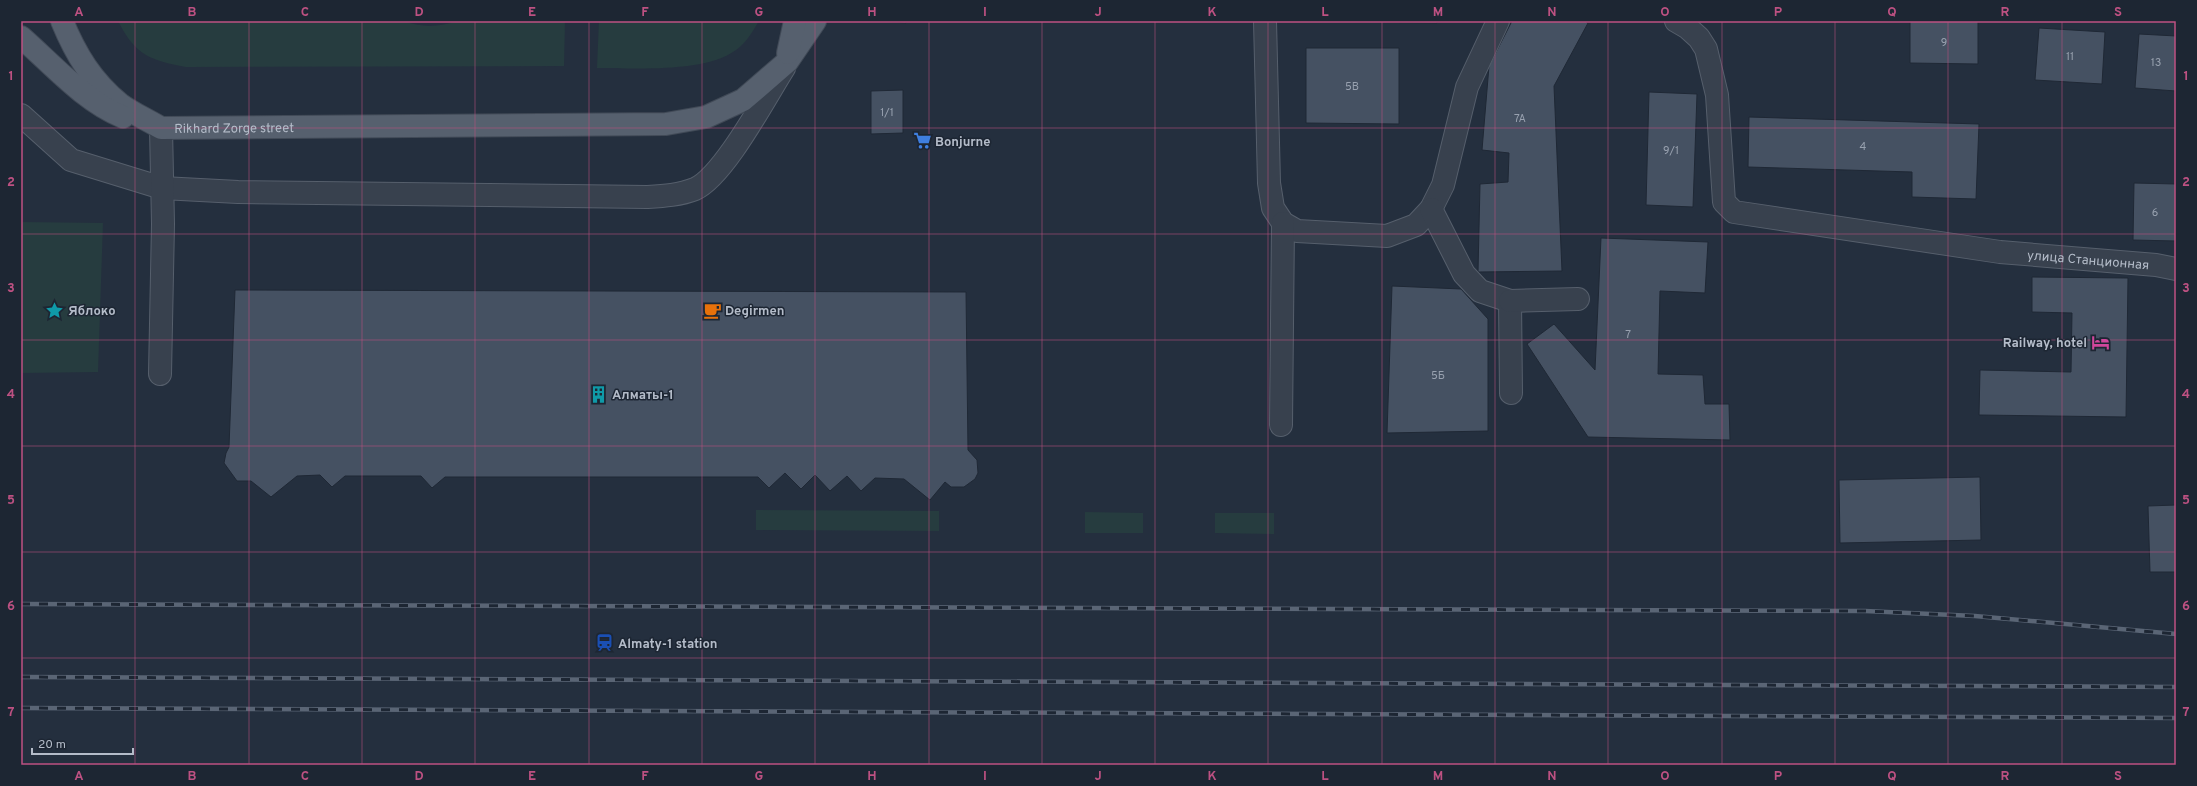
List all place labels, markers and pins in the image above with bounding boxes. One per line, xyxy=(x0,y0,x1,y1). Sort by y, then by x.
supermarket icon: Bonjurne xyxy=(912,131,932,151)
place label: Bonjurne xyxy=(935,135,991,151)
place icon: Яблоко xyxy=(45,300,65,320)
cafe icon: Degirmen xyxy=(702,300,722,320)
place label: Яблоко xyxy=(68,304,116,320)
place label: Degirmen xyxy=(725,304,784,320)
hotel icon: Railway, hotel xyxy=(2090,332,2110,352)
place label: Railway, hotel xyxy=(2003,336,2087,352)
building icon: Алматы-1 xyxy=(589,384,609,404)
place label: Алматы-1 xyxy=(612,388,674,404)
station icon: Almaty-1 station xyxy=(595,633,615,653)
place label: Almaty-1 station xyxy=(618,637,717,653)

